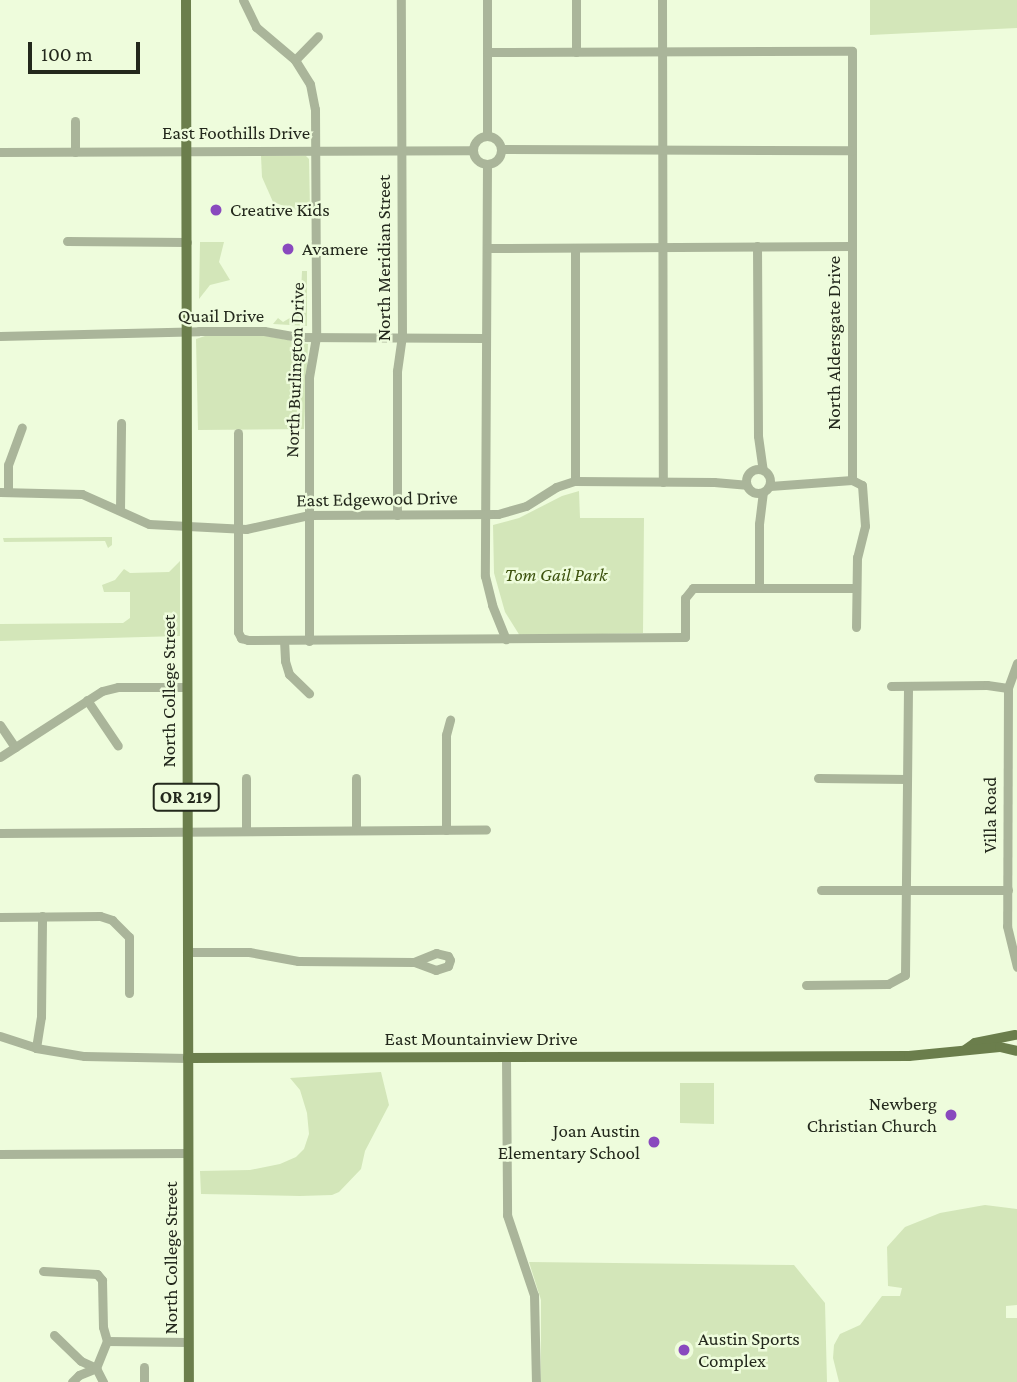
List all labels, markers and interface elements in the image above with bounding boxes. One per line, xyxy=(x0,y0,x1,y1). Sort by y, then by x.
scale bar xyxy=(32,28,144,72)
text: 100 m xyxy=(41,42,93,66)
street label: East Foothills Drive xyxy=(162,122,310,144)
street label: North Meridian Street xyxy=(373,175,395,341)
place label: Creative Kids xyxy=(230,199,330,221)
marker: Creative Kids xyxy=(208,202,224,218)
place label: Avamere xyxy=(302,238,368,260)
marker: Avamere xyxy=(280,241,296,257)
street label: North Aldersgate Drive xyxy=(823,256,845,430)
street label: North Burlington Drive xyxy=(281,282,309,458)
street label: Quail Drive xyxy=(178,305,264,327)
street label: East Edgewood Drive xyxy=(296,486,458,512)
park label: Tom Gail Park xyxy=(505,564,607,586)
street label: North College Street xyxy=(158,614,180,768)
street label: Villa Road xyxy=(979,777,1001,853)
road number: OR 219 xyxy=(151,782,221,812)
street label: East Mountainview Drive xyxy=(385,1028,577,1050)
place label: Newberg Christian Church xyxy=(807,1093,937,1137)
marker: Newberg Christian Church xyxy=(943,1107,959,1123)
place label: Joan Austin Elementary School xyxy=(498,1120,640,1164)
marker: Joan Austin Elementary School xyxy=(646,1134,662,1150)
street label: North College Street xyxy=(160,1181,182,1335)
place label: Austin Sports Complex xyxy=(698,1328,800,1372)
marker: Austin Sports Complex xyxy=(676,1342,692,1358)

